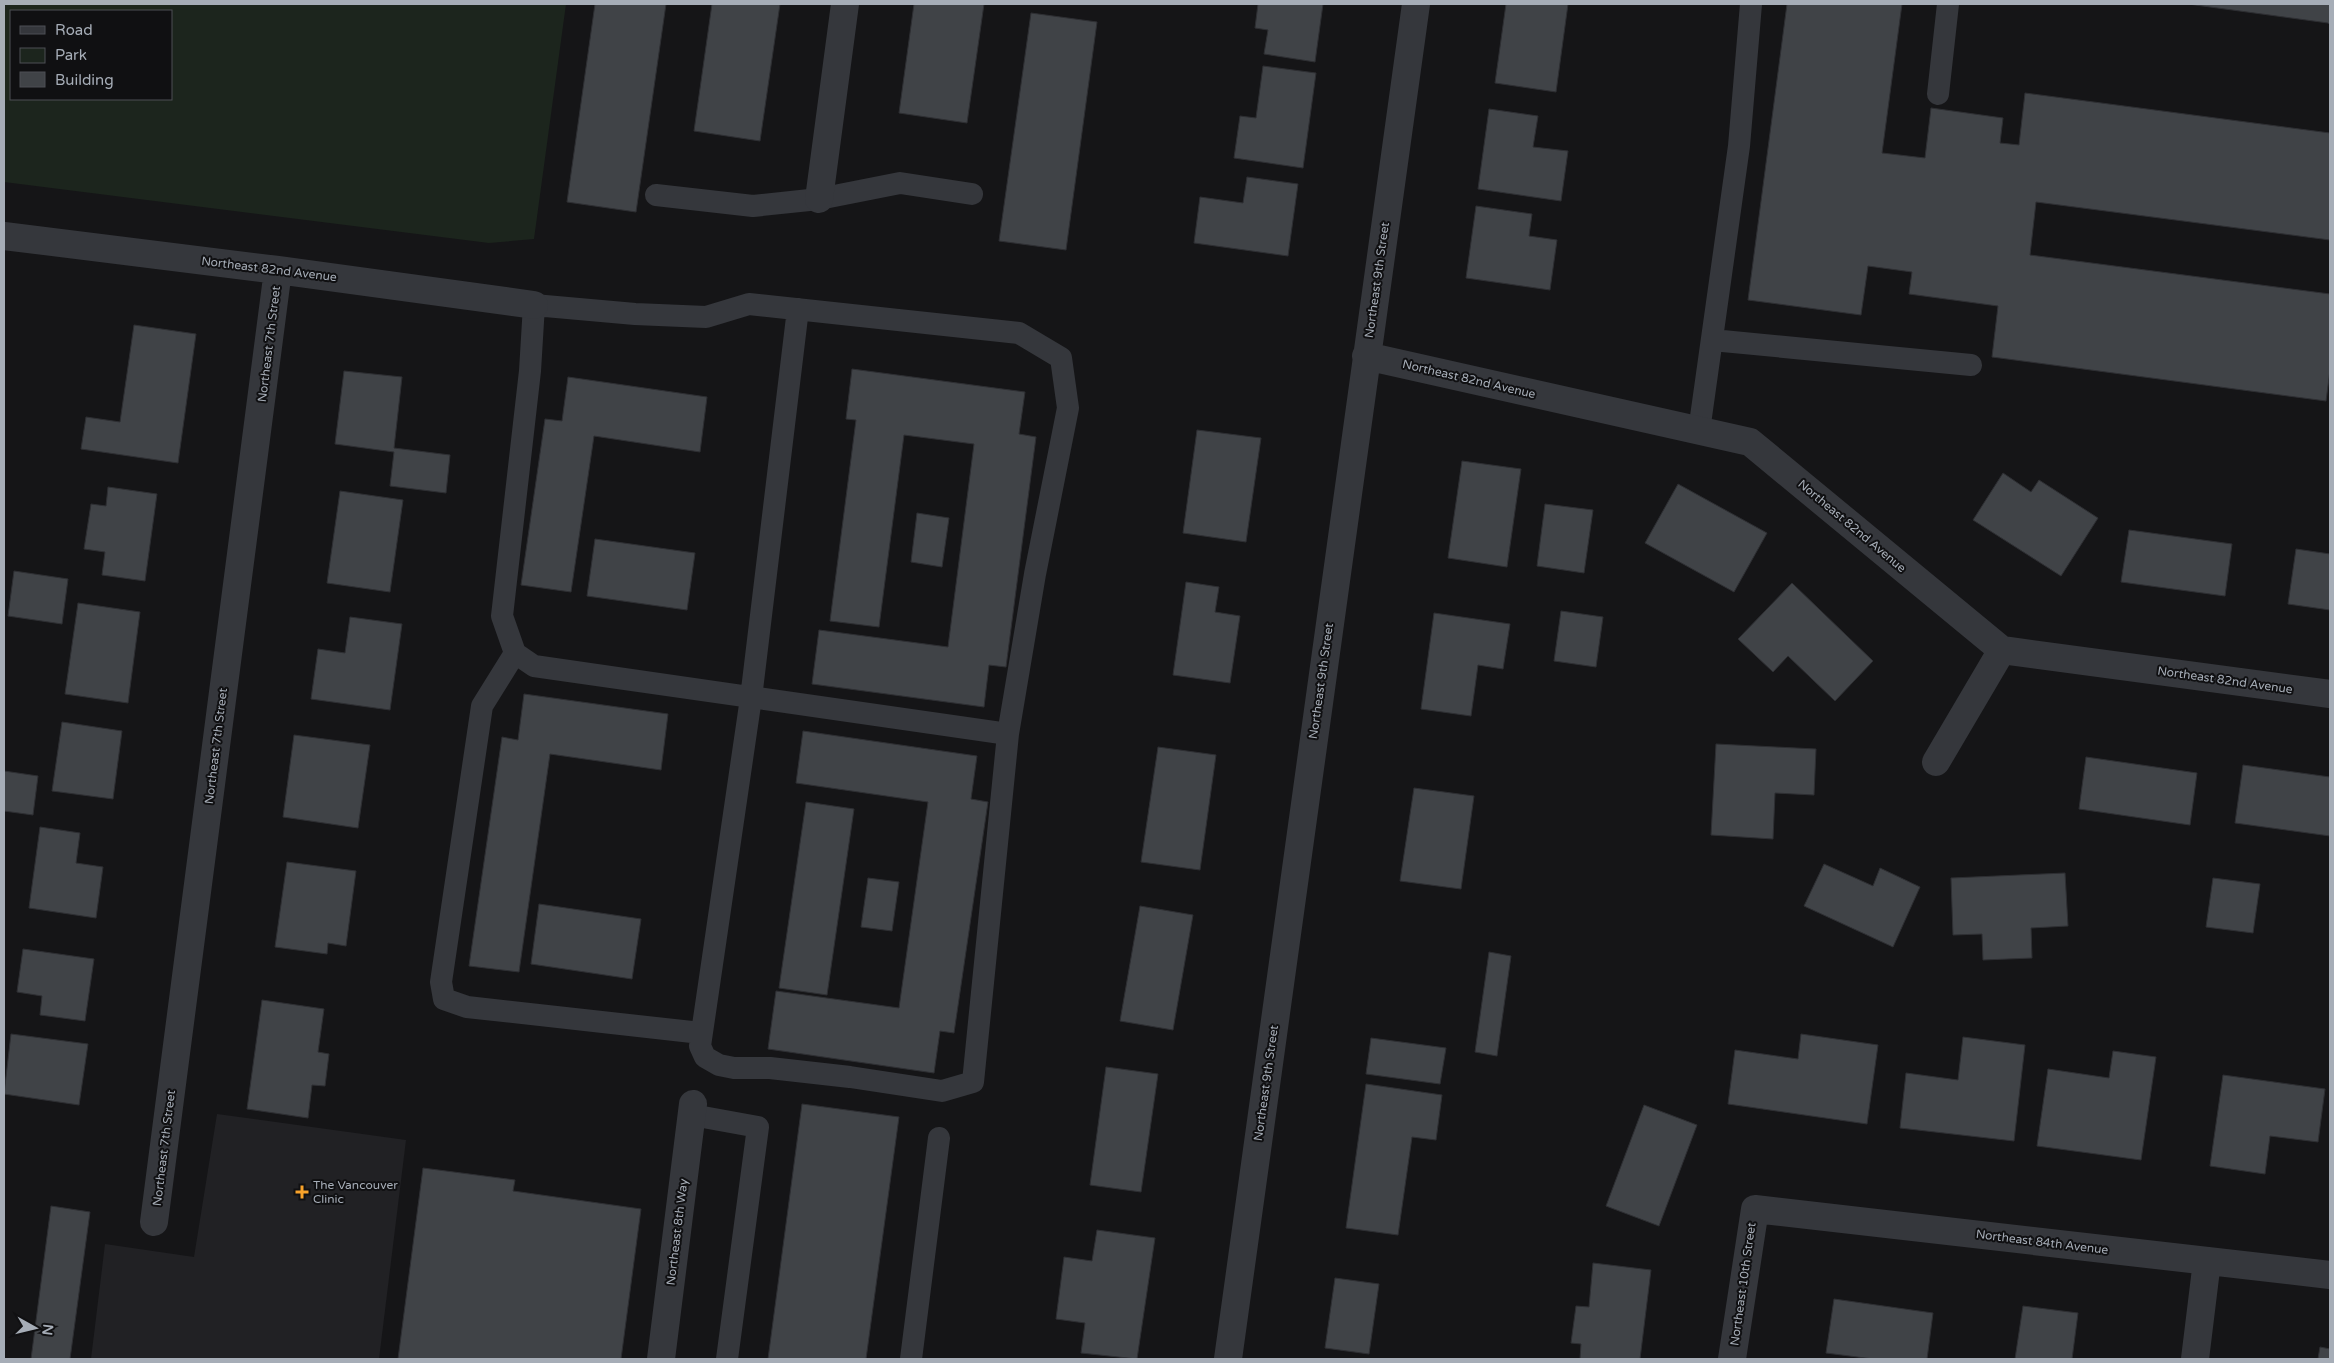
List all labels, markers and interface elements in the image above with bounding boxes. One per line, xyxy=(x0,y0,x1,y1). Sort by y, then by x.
legend xyxy=(10,10,172,100)
text: Road xyxy=(55,21,93,39)
text: Park xyxy=(55,46,87,64)
text: Building xyxy=(55,71,114,89)
street label: Northeast 9th Street xyxy=(1362,221,1392,339)
street label: Northeast 82nd Avenue xyxy=(201,254,338,284)
street label: Northeast 7th Street xyxy=(255,285,283,403)
street label: Northeast 82nd Avenue xyxy=(1401,357,1537,401)
street label: Northeast 82nd Avenue xyxy=(1795,477,1909,575)
street label: Northeast 9th Street xyxy=(1306,622,1336,740)
street label: Northeast 82nd Avenue xyxy=(2157,664,2294,696)
street label: Northeast 7th Street xyxy=(202,687,230,805)
street label: Northeast 9th Street xyxy=(1251,1024,1281,1142)
street label: Northeast 7th Street xyxy=(150,1089,178,1207)
street label: Northeast 8th Way xyxy=(664,1177,691,1286)
place label: The Vancouver Clinic xyxy=(313,1178,398,1206)
marker: The Vancouver Clinic xyxy=(295,1185,309,1199)
street label: Northeast 10th Street xyxy=(1727,1221,1759,1347)
street label: Northeast 84th Avenue xyxy=(1975,1227,2109,1257)
north arrow xyxy=(10,1303,60,1353)
text: N xyxy=(38,1323,57,1336)

